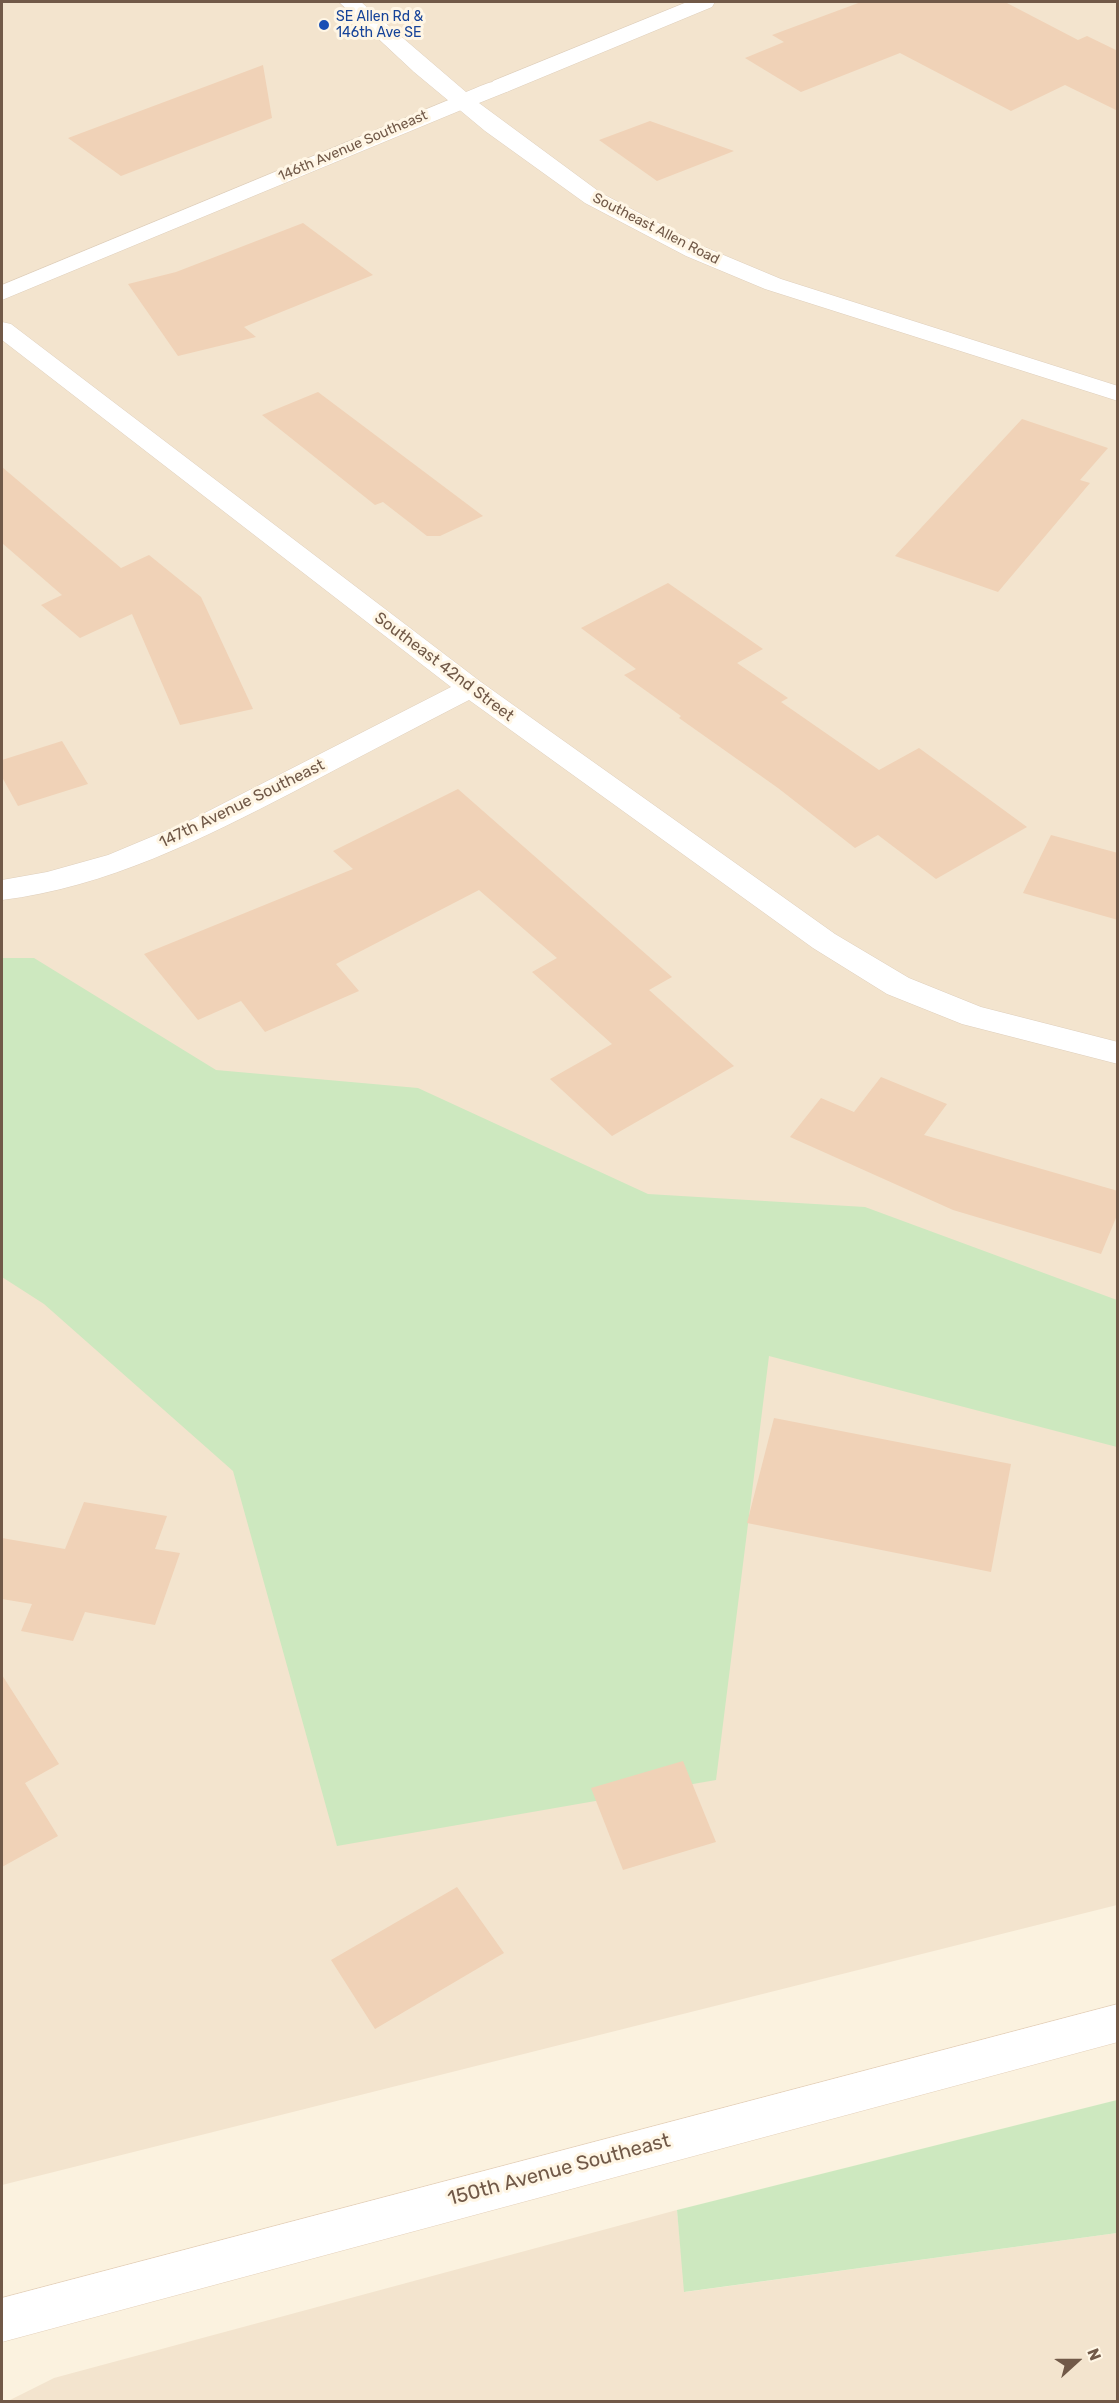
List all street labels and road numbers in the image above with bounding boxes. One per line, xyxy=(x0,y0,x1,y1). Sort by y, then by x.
street label: 146th Avenue Southeast xyxy=(276,107,430,185)
street label: Southeast Allen Road xyxy=(590,190,722,268)
street label: Southeast 42nd Street xyxy=(370,608,518,726)
street label: 147th Avenue Southeast xyxy=(156,756,328,852)
street label: 150th Avenue Southeast xyxy=(445,2129,673,2211)

